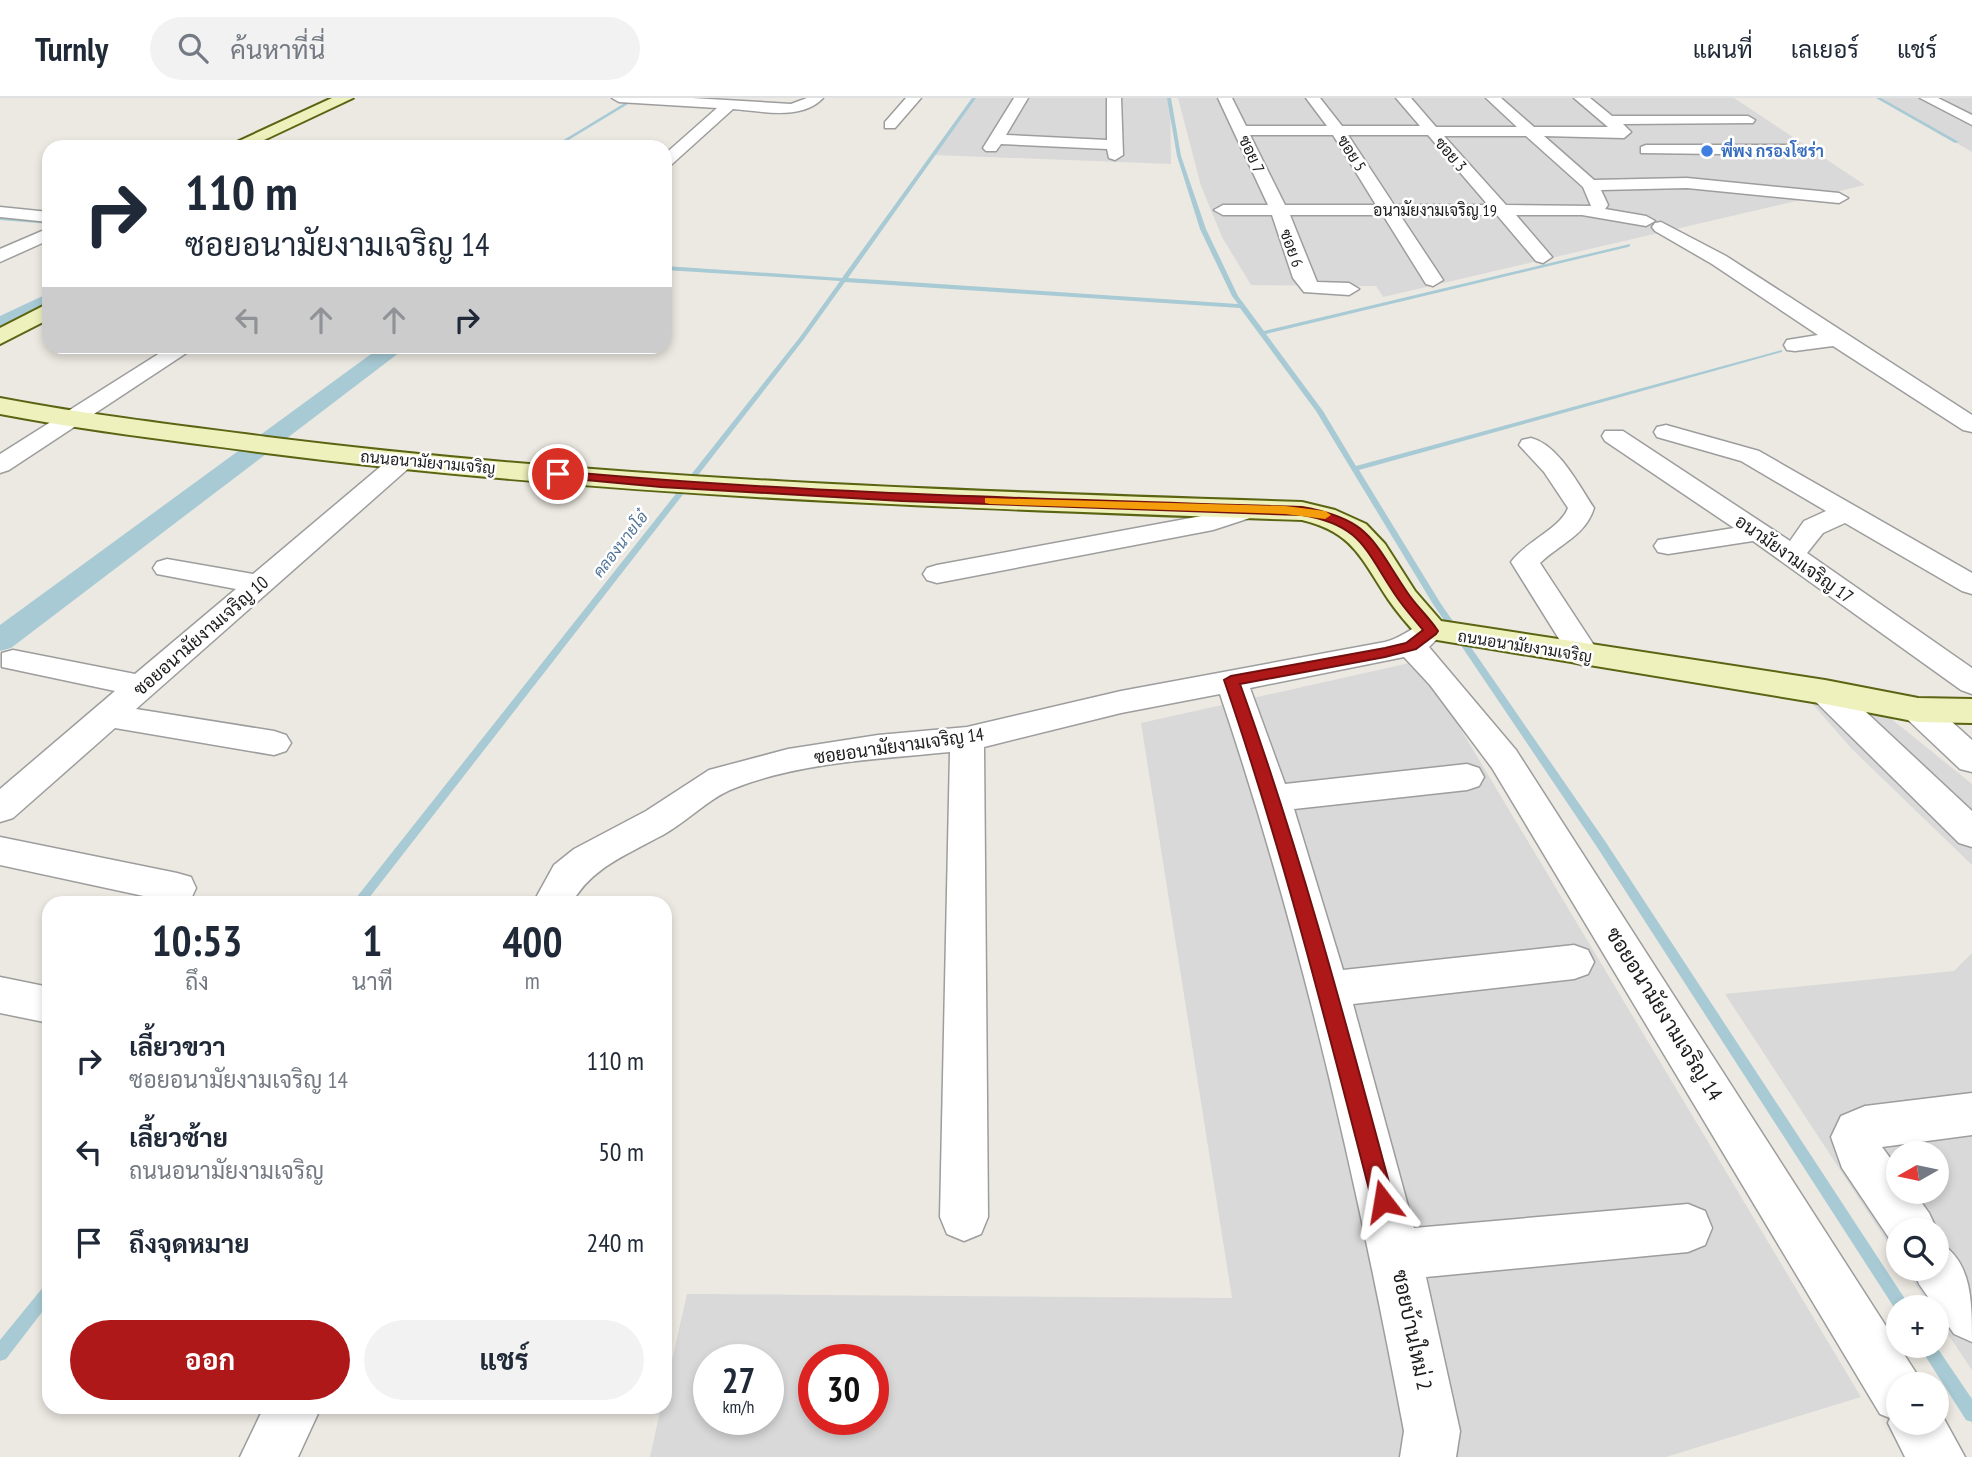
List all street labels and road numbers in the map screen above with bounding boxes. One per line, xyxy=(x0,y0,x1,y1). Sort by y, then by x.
street label: ซอย 5 xyxy=(1333,131,1371,175)
street label: ซอย 7 xyxy=(1235,132,1269,176)
street label: ซอย 3 xyxy=(1431,133,1471,175)
street label: อนามัยงามเจริญ 19 xyxy=(1373,200,1497,220)
street label: ซอย 6 xyxy=(1276,226,1308,270)
street label: ถนนอนามัยงามเจริญ xyxy=(360,446,496,478)
street label: อนามัยงามเจริญ 17 xyxy=(1731,509,1858,608)
street label: ซอยอนามัยงามเจริญ 10 xyxy=(128,571,273,700)
street label: ถนนอนามัยงามเจริญ xyxy=(1456,626,1594,666)
street label: ซอยอนามัยงามเจริญ 14 xyxy=(813,722,985,769)
street label: ซอยอนามัยงามเจริญ 14 xyxy=(1600,922,1729,1106)
street label: ซอยบ้านใหม่ 2 xyxy=(1387,1267,1438,1393)

